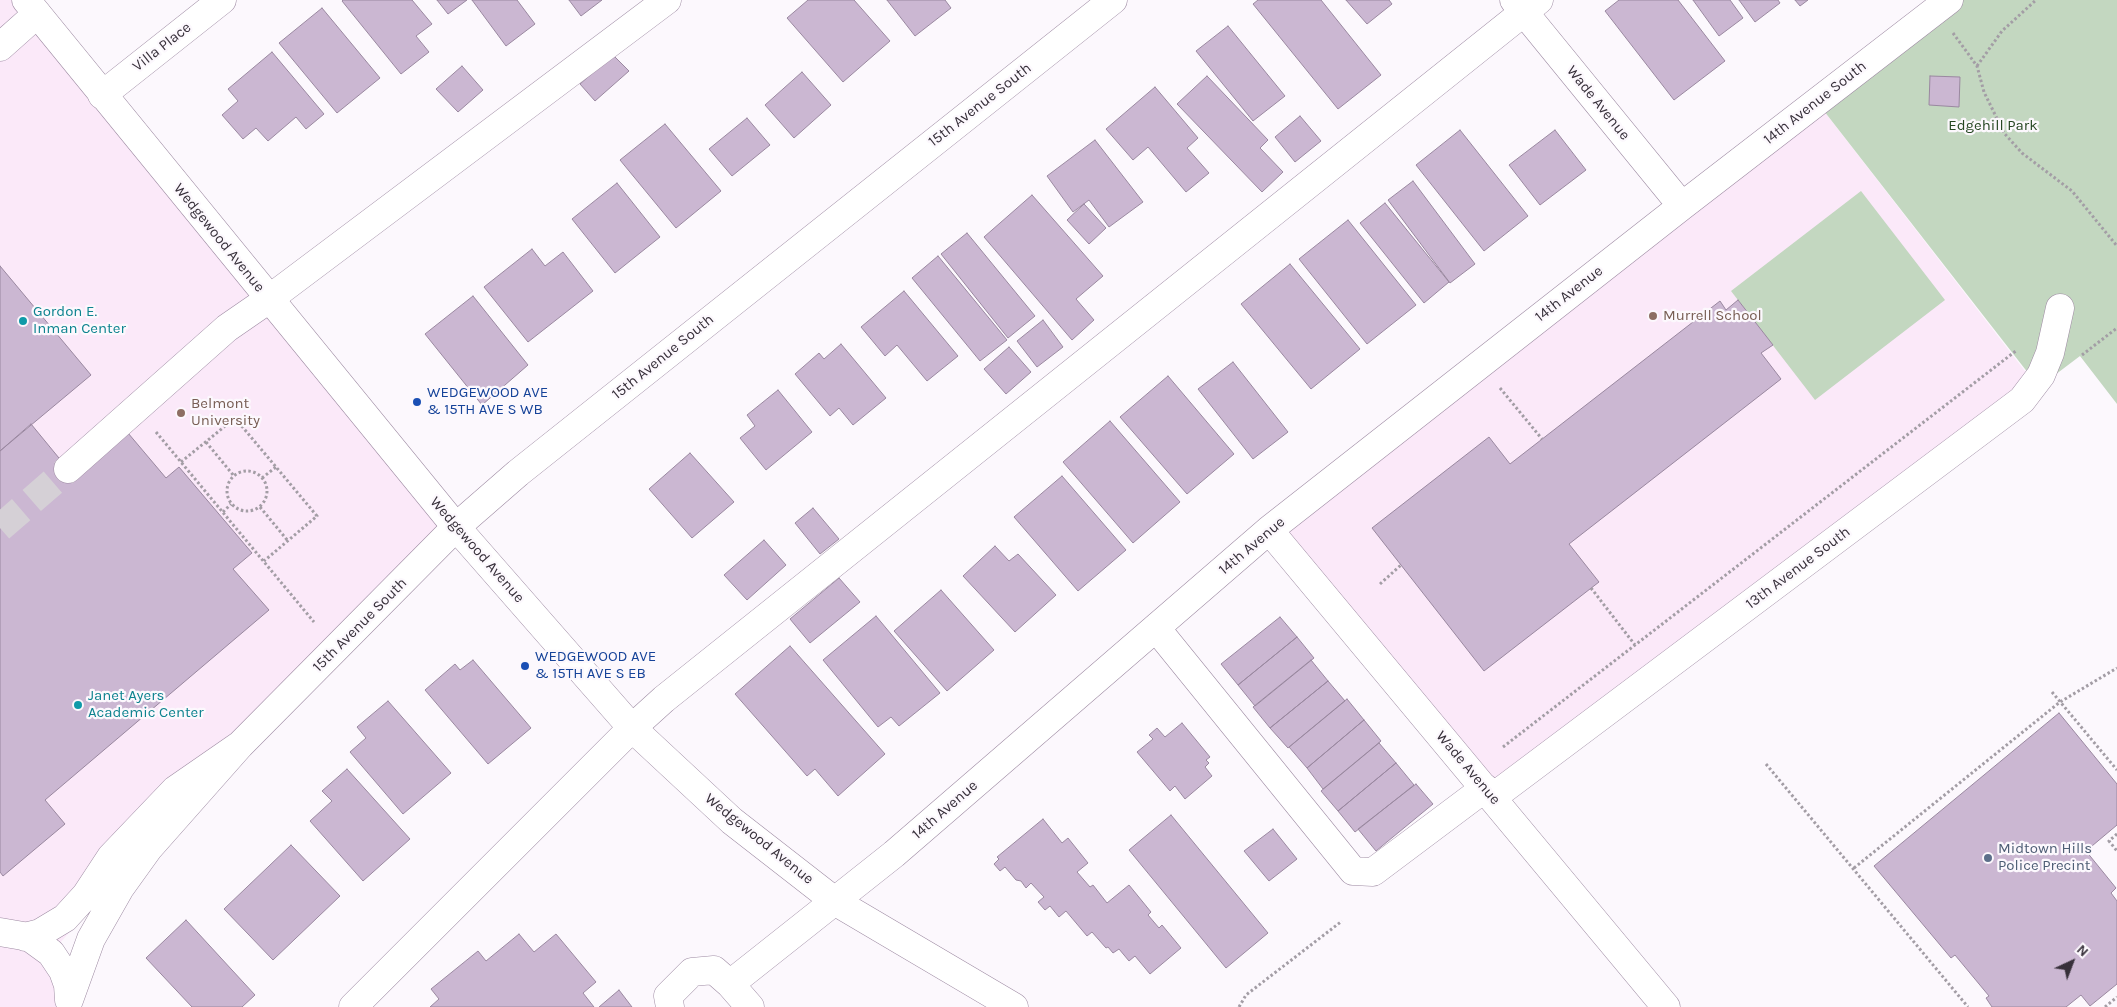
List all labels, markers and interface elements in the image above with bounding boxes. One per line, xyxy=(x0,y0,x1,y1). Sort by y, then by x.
street label: Villa Place xyxy=(129,19,195,75)
street label: 14th Avenue South xyxy=(1760,57,1870,149)
street label: 15th Avenue South xyxy=(925,59,1035,151)
street label: Wade Avenue xyxy=(1562,62,1634,144)
park label: Edgehill Park xyxy=(1948,117,2038,135)
street label: Wedgewood Avenue xyxy=(170,180,268,296)
street label: 14th Avenue xyxy=(1532,262,1606,326)
place label: Gordon E. Inman Center xyxy=(33,303,126,338)
place label: Murrell School xyxy=(1663,307,1762,325)
street label: 15th Avenue South xyxy=(609,310,717,404)
marker: Murrell School xyxy=(1647,310,1659,322)
marker: Gordon E. Inman Center xyxy=(17,315,29,327)
place label: WEDGEWOOD AVE & 15TH AVE S WB xyxy=(427,384,548,419)
place label: Belmont University xyxy=(191,395,260,430)
marker: WEDGEWOOD AVE & 15TH AVE S WB xyxy=(411,396,423,408)
marker: Belmont University xyxy=(175,407,187,419)
street label: Wedgewood Avenue xyxy=(426,493,528,607)
street label: 14th Avenue xyxy=(1215,513,1289,579)
street label: 13th Avenue South xyxy=(1742,523,1854,613)
street label: 15th Avenue South xyxy=(309,574,411,676)
place label: WEDGEWOOD AVE & 15TH AVE S EB xyxy=(535,648,656,683)
marker: WEDGEWOOD AVE & 15TH AVE S EB xyxy=(519,660,531,672)
place label: Janet Ayers Academic Center xyxy=(88,687,204,722)
marker: Janet Ayers Academic Center xyxy=(72,699,84,711)
street label: Wade Avenue xyxy=(1432,727,1504,809)
street label: 14th Avenue xyxy=(909,777,981,843)
street label: Wedgewood Avenue xyxy=(701,790,817,888)
place label: Midtown Hills Police Precint xyxy=(1998,840,2092,875)
marker: Midtown Hills Police Precint xyxy=(1982,852,1994,864)
north arrow xyxy=(2047,937,2097,987)
text: N xyxy=(2073,941,2092,960)

